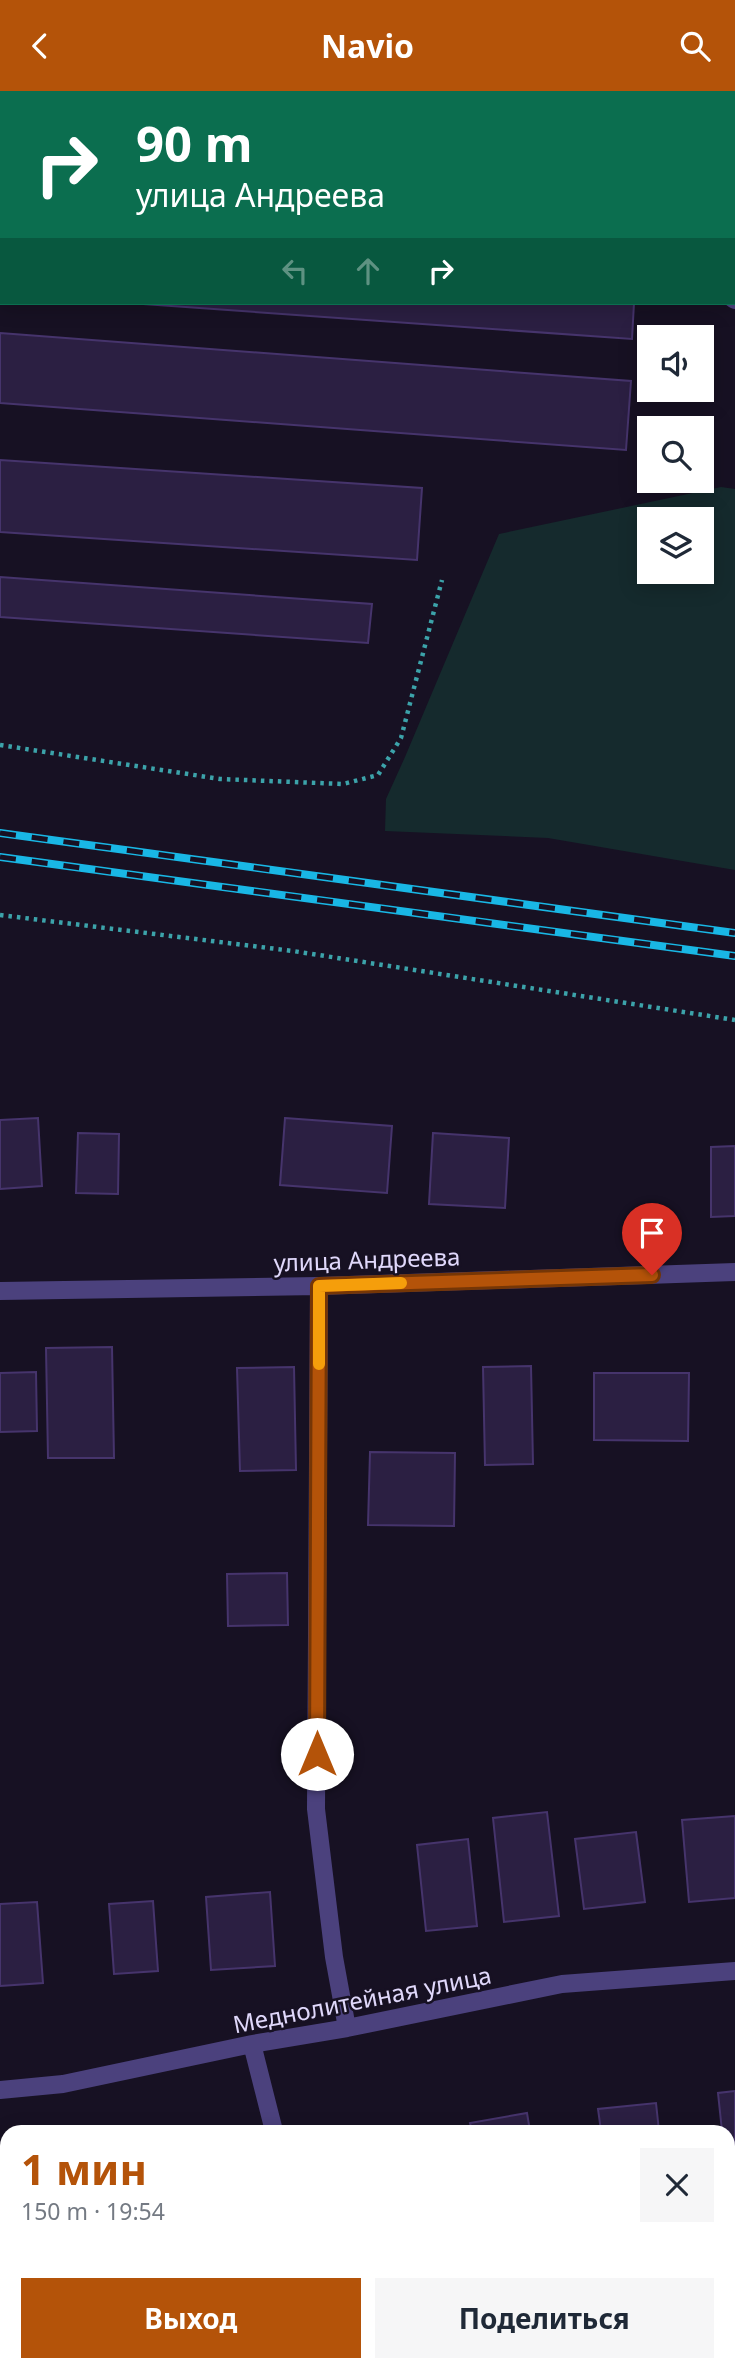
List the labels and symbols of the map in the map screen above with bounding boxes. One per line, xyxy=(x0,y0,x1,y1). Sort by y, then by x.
pin xyxy=(622,1203,682,1275)
street label: улица Андреева xyxy=(273,1239,461,1279)
position arrow xyxy=(280,1717,354,1791)
street label: Меднолитейная улица xyxy=(230,1958,494,2040)

